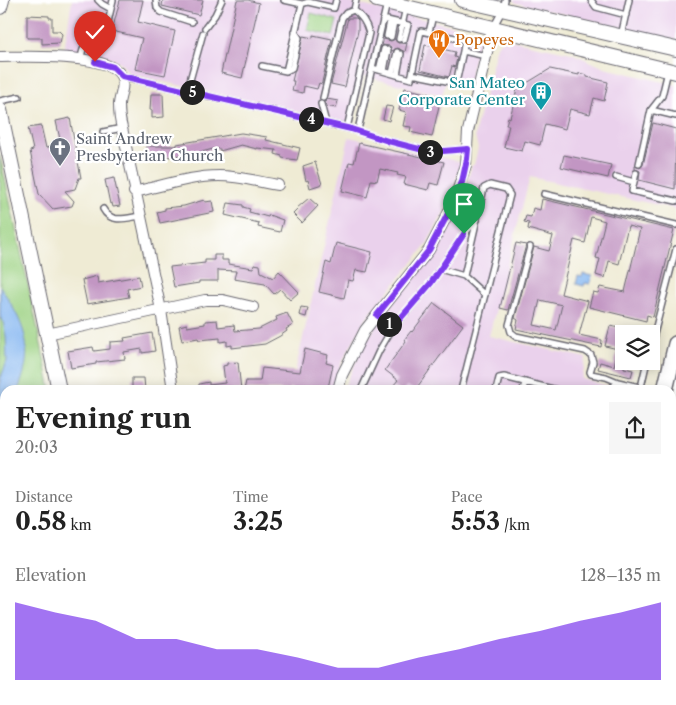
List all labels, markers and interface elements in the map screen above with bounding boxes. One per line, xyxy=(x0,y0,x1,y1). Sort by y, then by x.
pin xyxy=(74,11,116,62)
icon: check xyxy=(81,18,109,46)
restaurant icon: Popeyes xyxy=(427,28,451,59)
place label: Popeyes xyxy=(455,30,514,49)
place label: San Mateo Corporate Center xyxy=(398,73,526,109)
pin: 5 xyxy=(180,80,204,104)
building icon: San Mateo Corporate Center xyxy=(529,80,553,111)
text: 5 xyxy=(189,83,196,101)
pin: 4 xyxy=(298,106,324,132)
text: 4 xyxy=(307,110,316,128)
place label: Saint Andrew Presbyterian Church xyxy=(76,129,224,165)
church icon: Saint Andrew Presbyterian Church xyxy=(48,136,72,167)
pin: 3 xyxy=(418,140,442,164)
text: 3 xyxy=(427,143,434,161)
pin xyxy=(443,183,485,234)
icon: arrive xyxy=(450,190,478,218)
pin: 1 xyxy=(376,312,402,336)
text: 1 xyxy=(386,315,393,333)
map controls xyxy=(615,325,660,370)
button: layers xyxy=(615,325,660,370)
text: Evening run xyxy=(15,401,191,435)
button: share xyxy=(609,402,661,454)
text: 20:03 xyxy=(15,437,58,457)
text: Distance xyxy=(15,488,73,506)
text: Time xyxy=(233,488,268,506)
text: Pace xyxy=(451,488,483,506)
text: 0.58 xyxy=(15,506,67,537)
text: 3:25 xyxy=(233,506,283,537)
text: 5:53 xyxy=(451,506,500,537)
text: km xyxy=(67,516,92,534)
text: /km xyxy=(500,516,530,534)
text: Elevation xyxy=(15,565,86,585)
text: 128–135 m xyxy=(580,565,661,585)

